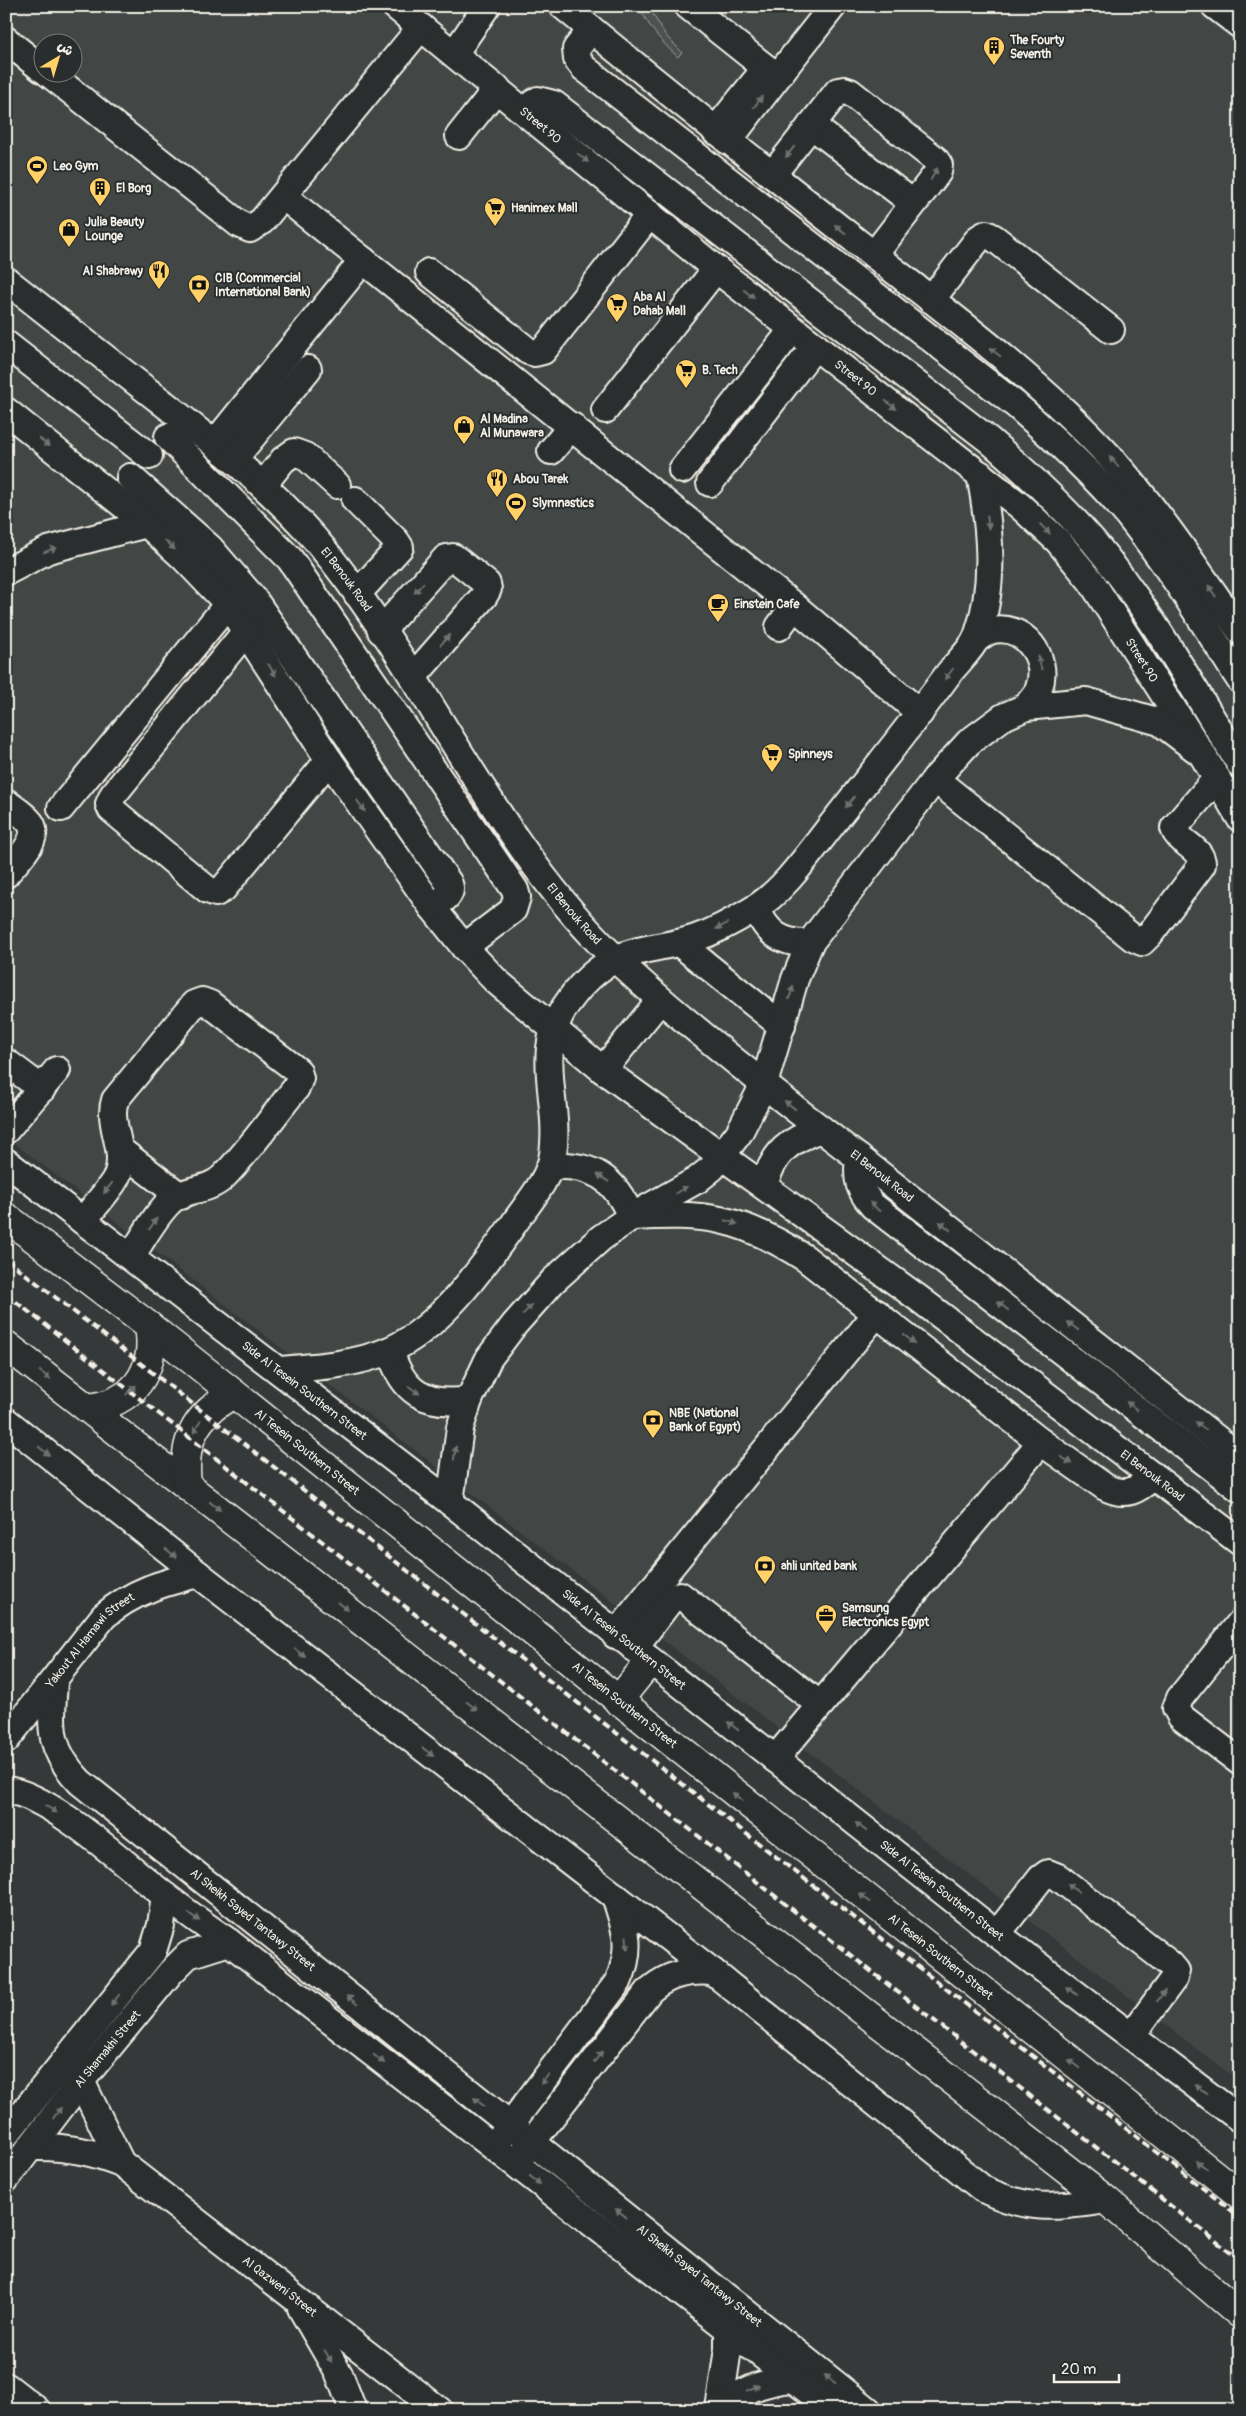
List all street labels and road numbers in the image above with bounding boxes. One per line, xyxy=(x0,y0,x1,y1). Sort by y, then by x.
street label: Street 90 xyxy=(516,104,564,147)
street label: Street 90 xyxy=(831,357,880,399)
street label: El Benouk Road xyxy=(318,544,375,615)
street label: Street 90 xyxy=(1122,635,1161,685)
street label: El Benouk Road xyxy=(544,880,605,948)
street label: El Benouk Road xyxy=(847,1147,917,1205)
street label: Side Al Tesein Southern Street xyxy=(239,1338,370,1443)
street label: Al Tesein Southern Street xyxy=(252,1406,363,1498)
street label: El Benouk Road xyxy=(1117,1447,1187,1505)
street label: Side Al Tesein Southern Street xyxy=(559,1586,689,1693)
street label: Yakout Al Hamawi Street xyxy=(42,1589,137,1692)
street label: Al Tesein Southern Street xyxy=(569,1659,680,1751)
street label: Side Al Tesein Southern Street xyxy=(877,1837,1007,1944)
street label: Al Sheikh Sayed Tantawy Street xyxy=(187,1865,319,1974)
street label: Al Tesein Southern Street xyxy=(885,1910,996,2003)
street label: Al Shamakhi Street xyxy=(71,2007,144,2091)
street label: Al Sheikh Sayed Tantawy Street xyxy=(634,2221,765,2330)
street label: Al Qazweni Street xyxy=(239,2253,320,2320)

